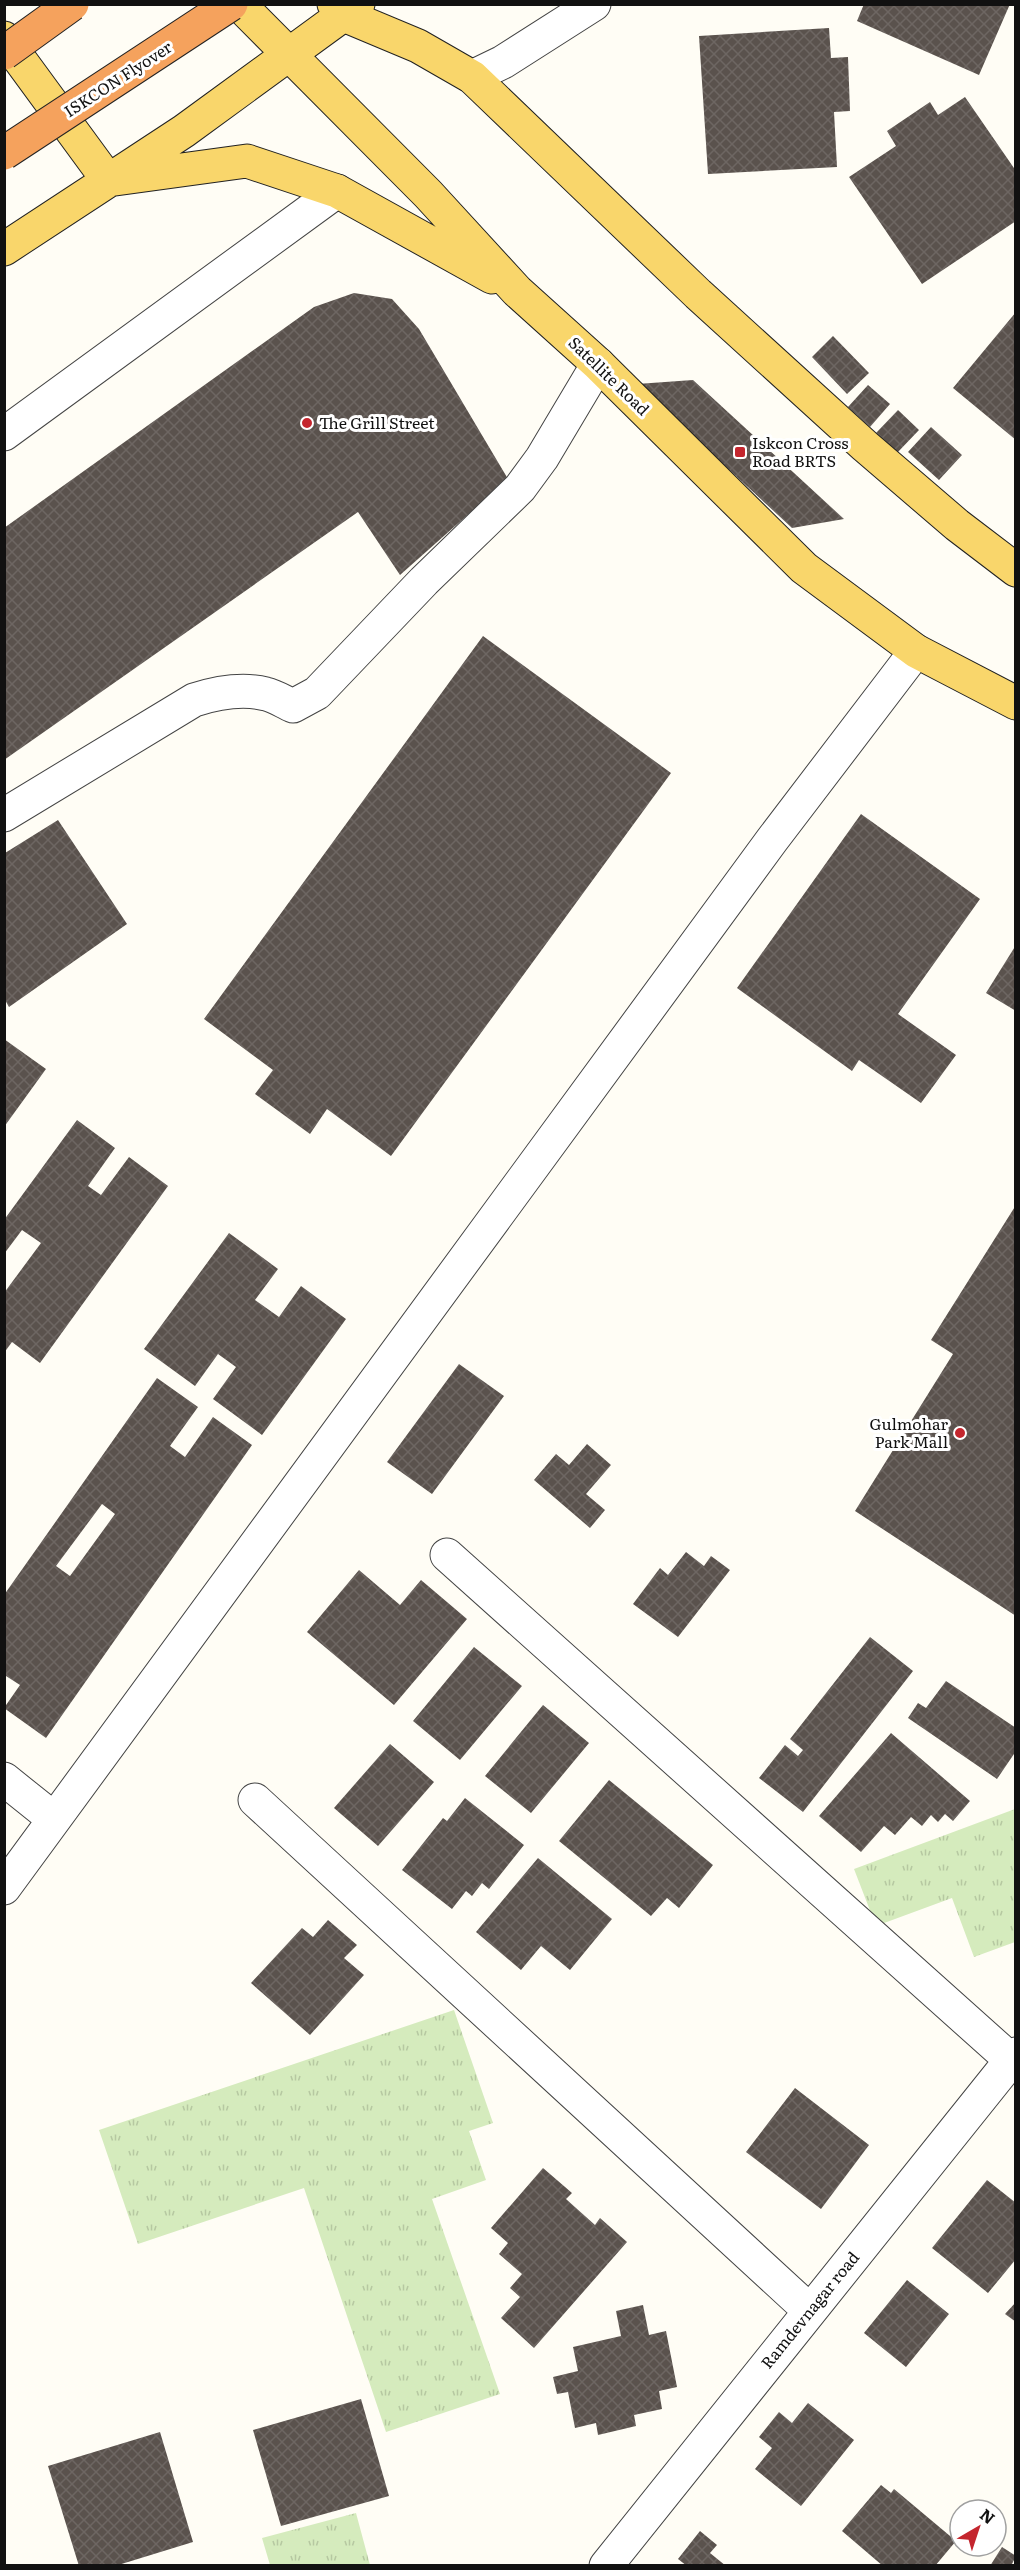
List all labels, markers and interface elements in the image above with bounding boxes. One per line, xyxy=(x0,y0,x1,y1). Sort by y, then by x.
street label: ISKCON Flyover xyxy=(59,34,177,122)
street label: Satellite Road xyxy=(564,330,656,420)
place label: The Grill Street xyxy=(319,410,435,434)
marker: The Grill Street xyxy=(300,416,314,430)
place label: Iskcon Cross Road BRTS xyxy=(752,430,848,472)
marker: Iskcon Cross Road BRTS xyxy=(733,445,747,459)
place label: Gulmohar Park Mall xyxy=(869,1411,948,1453)
marker: Gulmohar Park Mall xyxy=(953,1426,967,1440)
street label: Ramdevnagar road xyxy=(754,2245,864,2373)
north arrow xyxy=(948,2498,1008,2558)
text: N xyxy=(975,2502,1001,2529)

